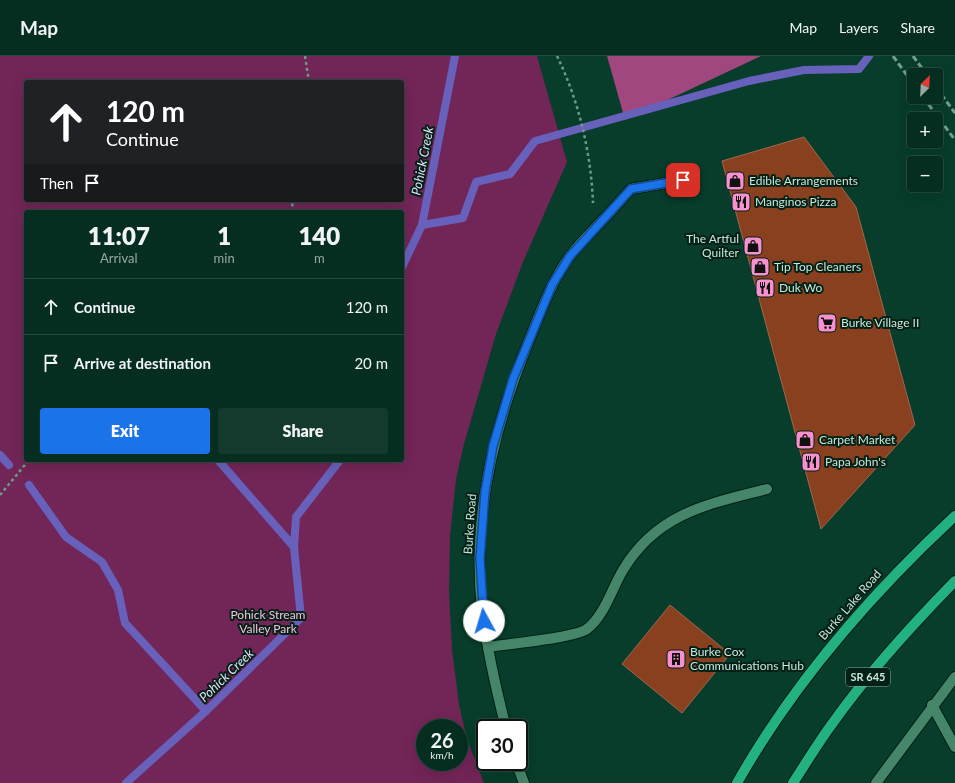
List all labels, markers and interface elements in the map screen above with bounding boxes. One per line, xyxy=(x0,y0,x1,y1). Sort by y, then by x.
text: Map xyxy=(20,16,58,39)
text: Map xyxy=(789,19,817,36)
text: Layers xyxy=(839,19,879,36)
text: Share xyxy=(901,19,935,36)
north arrow xyxy=(907,68,943,104)
map controls xyxy=(907,68,943,192)
text: 120 m xyxy=(106,94,185,128)
icon: ahead xyxy=(40,96,92,148)
button: + xyxy=(907,112,943,148)
water label: Pohick Creek xyxy=(408,125,437,197)
text: Continue xyxy=(106,128,179,150)
button: − xyxy=(907,156,943,192)
pin xyxy=(666,163,700,197)
icon: arrive xyxy=(672,169,694,191)
shop icon: Edible Arrangements xyxy=(724,170,746,192)
icon: arrive xyxy=(81,172,103,194)
place label: Edible Arrangements xyxy=(749,173,858,188)
text: Then xyxy=(40,174,73,192)
restaurant icon: Manginos Pizza xyxy=(730,191,752,213)
place label: Manginos Pizza xyxy=(755,194,836,209)
text: 11:07 xyxy=(88,221,150,250)
text: 1 xyxy=(217,221,231,250)
text: 140 xyxy=(298,221,340,250)
place label: The Artful Quilter xyxy=(686,231,740,260)
shop icon: The Artful Quilter xyxy=(742,235,764,257)
text: Arrival xyxy=(100,250,138,266)
text: min xyxy=(214,250,235,266)
text: m xyxy=(314,250,325,266)
shop icon: Tip Top Cleaners xyxy=(749,256,771,278)
place label: Tip Top Cleaners xyxy=(774,259,861,274)
restaurant icon: Duk Wo xyxy=(754,277,776,299)
place label: Duk Wo xyxy=(779,280,822,295)
icon: ahead xyxy=(40,296,62,318)
text: Continue xyxy=(74,298,135,316)
text: 120 m xyxy=(346,298,388,316)
supermarket icon: Burke Village II xyxy=(816,312,838,334)
place label: Burke Village II xyxy=(841,315,919,330)
icon: arrive xyxy=(40,352,62,374)
text: Arrive at destination xyxy=(74,354,211,372)
text: 20 m xyxy=(354,354,388,372)
button: Exit xyxy=(40,408,210,454)
button: Share xyxy=(218,408,388,454)
shop icon: Carpet Market xyxy=(794,429,816,451)
place label: Carpet Market xyxy=(819,432,896,447)
restaurant icon: Papa John's xyxy=(800,451,822,473)
place label: Papa John's xyxy=(825,454,886,469)
street label: Burke Road xyxy=(460,493,479,555)
street label: Burke Lake Road xyxy=(815,567,884,643)
position arrow xyxy=(463,600,505,642)
park label: Pohick Stream Valley Park xyxy=(230,607,306,636)
place label: Burke Cox Communications Hub xyxy=(690,644,804,673)
water label: Pohick Creek xyxy=(195,645,257,705)
building icon: Burke Cox Communications Hub xyxy=(665,648,687,670)
road number: SR 645 xyxy=(846,668,890,686)
speed limit sign: 30 xyxy=(476,719,528,771)
text: 26 xyxy=(430,728,454,752)
text: km/h xyxy=(430,749,454,761)

